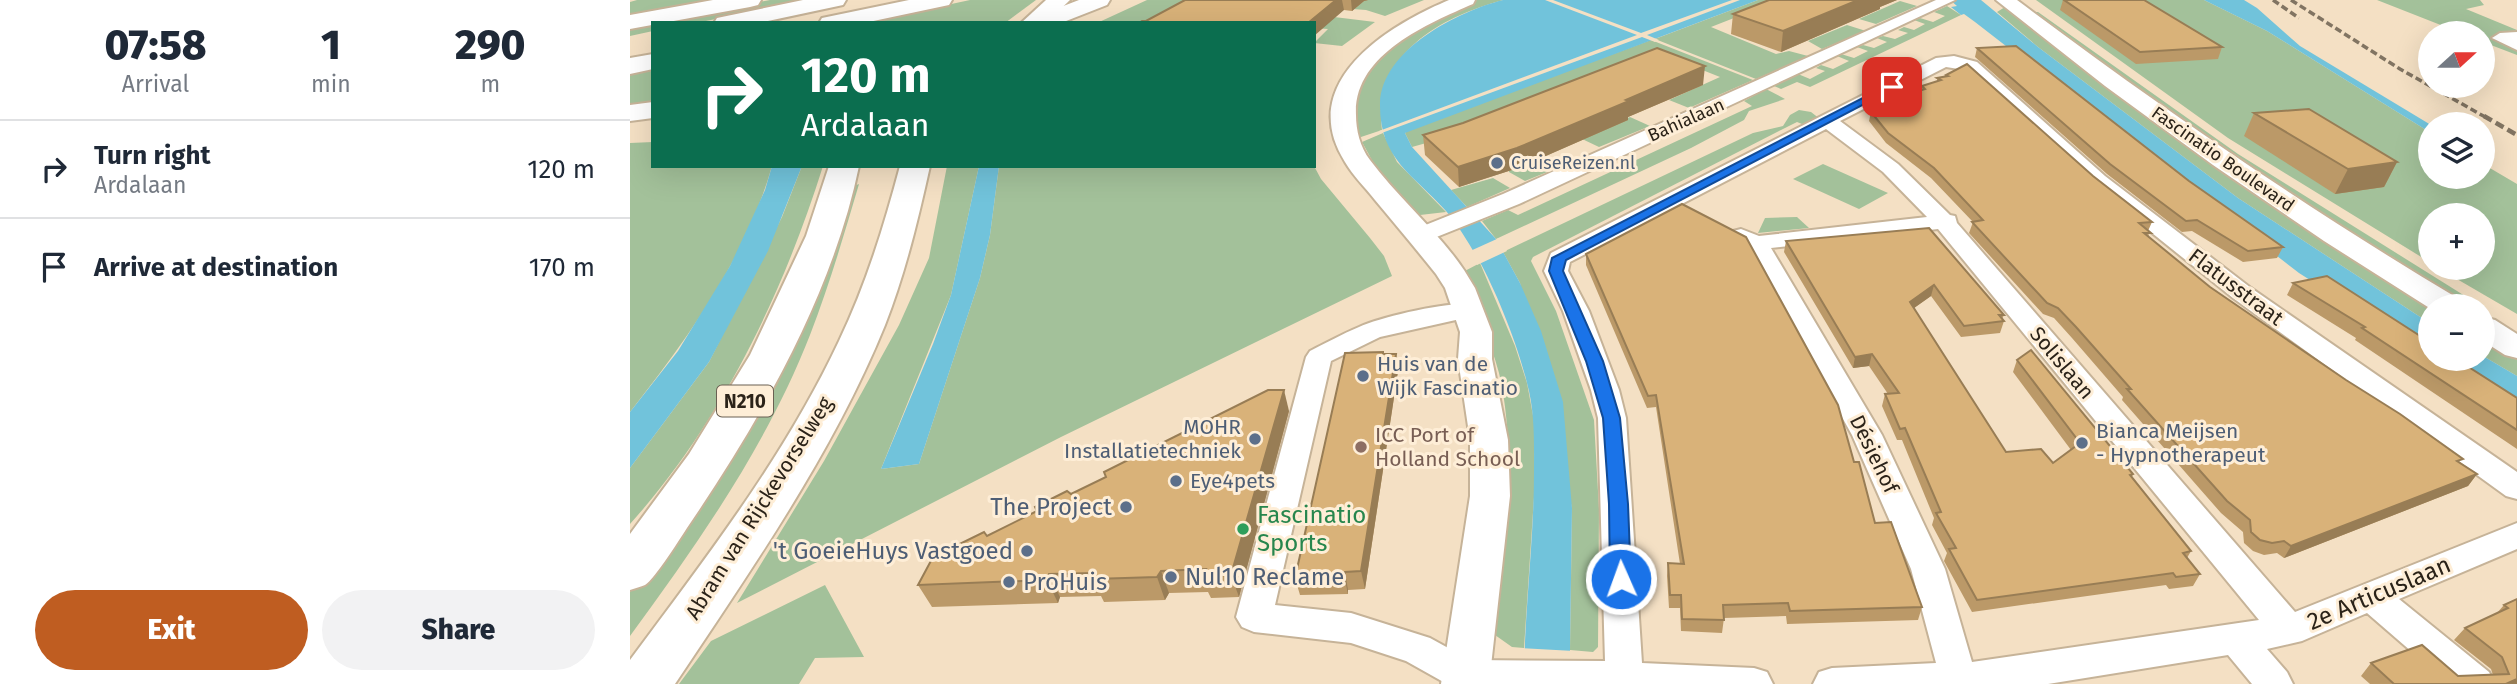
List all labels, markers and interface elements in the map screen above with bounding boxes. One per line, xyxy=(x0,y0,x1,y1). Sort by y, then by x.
text: 07:58 xyxy=(104,20,207,70)
text: 1 xyxy=(321,20,341,70)
text: 290 xyxy=(455,20,526,70)
north arrow xyxy=(2418,21,2496,98)
map controls xyxy=(2418,21,2495,371)
text: 120 m xyxy=(801,46,931,105)
icon: right xyxy=(686,49,777,140)
pin xyxy=(1862,57,1922,117)
icon: arrive xyxy=(1873,68,1911,106)
text: Arrival xyxy=(122,70,189,98)
text: min xyxy=(311,70,351,98)
text: m xyxy=(480,70,500,98)
street label: Bahialaan xyxy=(1644,93,1728,147)
street label: Fascinatio Boulevard xyxy=(2147,102,2299,216)
text: Ardalaan xyxy=(801,106,930,144)
button: layers xyxy=(2418,112,2495,189)
text: Turn right xyxy=(94,140,211,171)
icon: right xyxy=(35,150,73,188)
place label: CruiseReizen.nl xyxy=(1511,152,1635,174)
text: 120 m xyxy=(527,154,595,185)
marker: CruiseReizen.nl xyxy=(1489,155,1505,171)
text: Ardalaan xyxy=(94,171,186,199)
button: + xyxy=(2418,203,2495,280)
street label: Flatusstraat xyxy=(2183,243,2289,331)
icon: arrive xyxy=(35,248,73,286)
text: Arrive at destination xyxy=(94,252,338,283)
text: 170 m xyxy=(529,252,595,283)
button: − xyxy=(2418,294,2495,371)
street label: Solislaan xyxy=(2024,321,2100,405)
place label: Huis van de Wijk Fascinatio xyxy=(1377,351,1518,401)
marker: Huis van de Wijk Fascinatio xyxy=(1355,368,1371,384)
road number: N210 xyxy=(717,386,773,416)
street label: Abram van Rijckevorselweg xyxy=(680,392,838,624)
street label: Désiehof xyxy=(1844,411,1905,499)
place label: MOHR Installatietechniek xyxy=(1064,414,1241,464)
place label: Bianca Meijsen - Hypnotherapeut xyxy=(2096,418,2266,468)
place label: ICC Port of Holland School xyxy=(1375,422,1520,472)
marker: MOHR Installatietechniek xyxy=(1247,431,1263,447)
marker: Bianca Meijsen - Hypnotherapeut xyxy=(2074,435,2090,451)
marker: ICC Port of Holland School xyxy=(1353,439,1369,455)
place label: Eye4pets xyxy=(1190,468,1275,494)
marker: Eye4pets xyxy=(1168,473,1184,489)
place label: The Project xyxy=(990,493,1112,521)
marker: The Project xyxy=(1118,499,1134,515)
place label: Fascinatio Sports xyxy=(1257,501,1366,557)
marker: Fascinatio Sports xyxy=(1235,521,1251,537)
place label: 't GoeieHuys Vastgoed xyxy=(773,537,1013,565)
position arrow xyxy=(1584,542,1658,616)
marker: 't GoeieHuys Vastgoed xyxy=(1019,543,1035,559)
street label: 2e Articuslaan xyxy=(2303,550,2455,636)
place label: Nul10 Reclame xyxy=(1185,563,1344,591)
place label: ProHuis xyxy=(1023,568,1107,596)
marker: Nul10 Reclame xyxy=(1163,569,1179,585)
marker: ProHuis xyxy=(1001,574,1017,590)
button: Exit xyxy=(35,590,308,670)
button: Share xyxy=(322,590,595,670)

